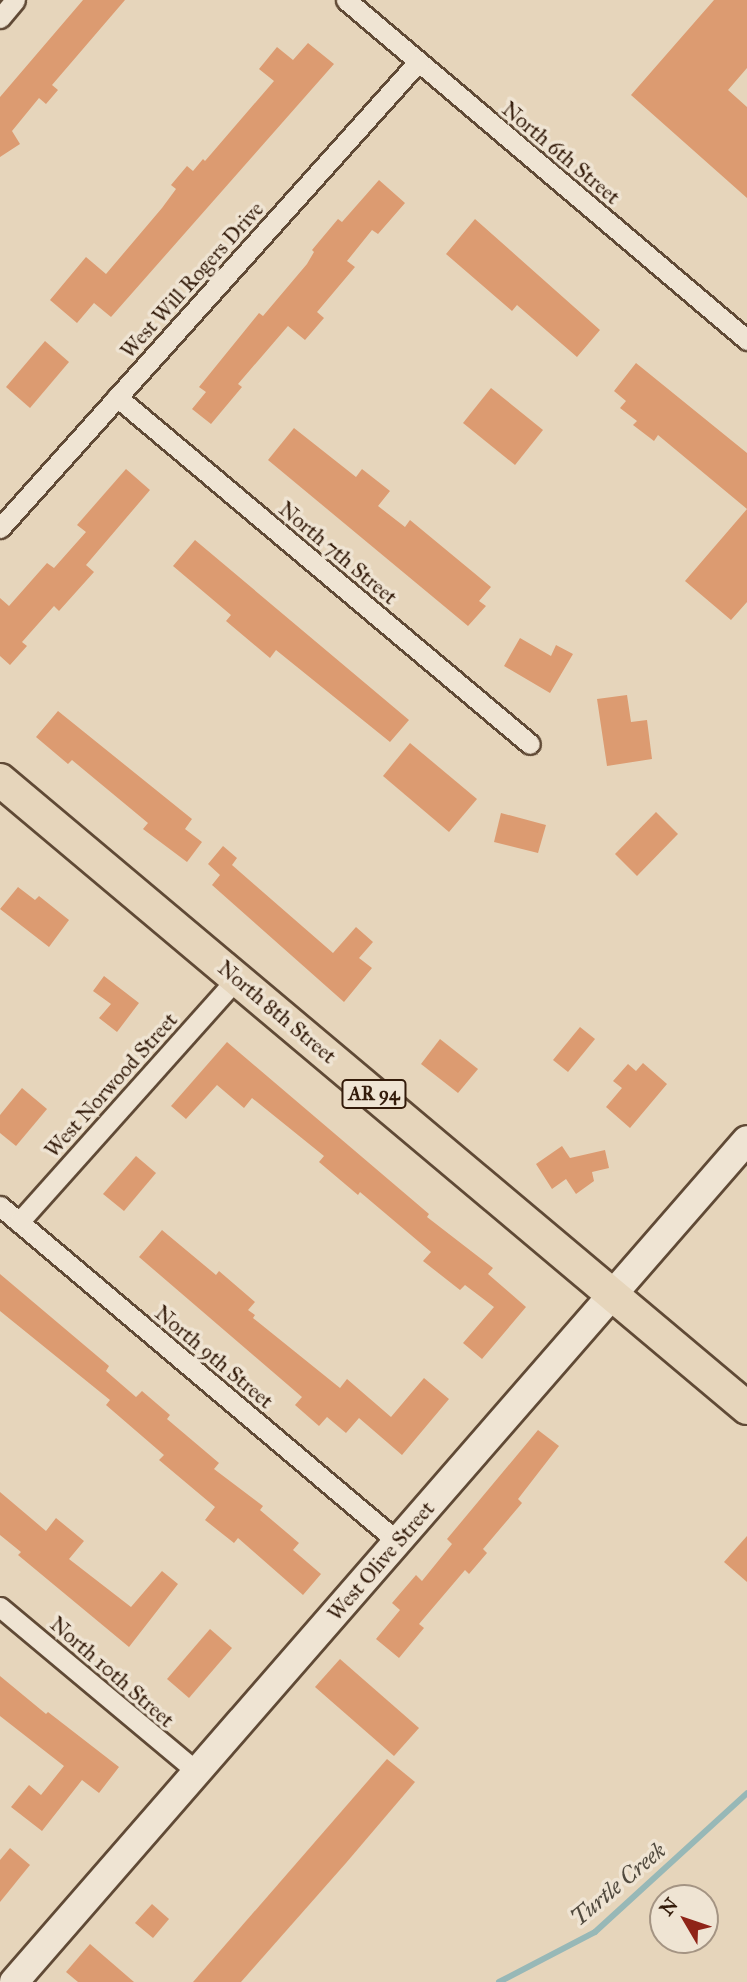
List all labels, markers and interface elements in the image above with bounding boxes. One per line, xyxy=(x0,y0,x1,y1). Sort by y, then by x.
street label: North 6th Street xyxy=(497,96,625,210)
street label: West Will Rogers Drive xyxy=(115,197,269,363)
street label: North 7th Street xyxy=(274,496,402,610)
street label: North 8th Street xyxy=(213,955,341,1069)
street label: West Norwood Street xyxy=(39,1007,183,1163)
road number: AR 94 xyxy=(341,1078,407,1110)
street label: North 9th Street xyxy=(150,1300,278,1414)
street label: West Olive Street xyxy=(322,1496,440,1626)
street label: North 10th Street xyxy=(45,1611,179,1733)
water label: Turtle Creek xyxy=(565,1836,671,1932)
north arrow xyxy=(649,1884,719,1954)
text: N xyxy=(655,1893,683,1920)

